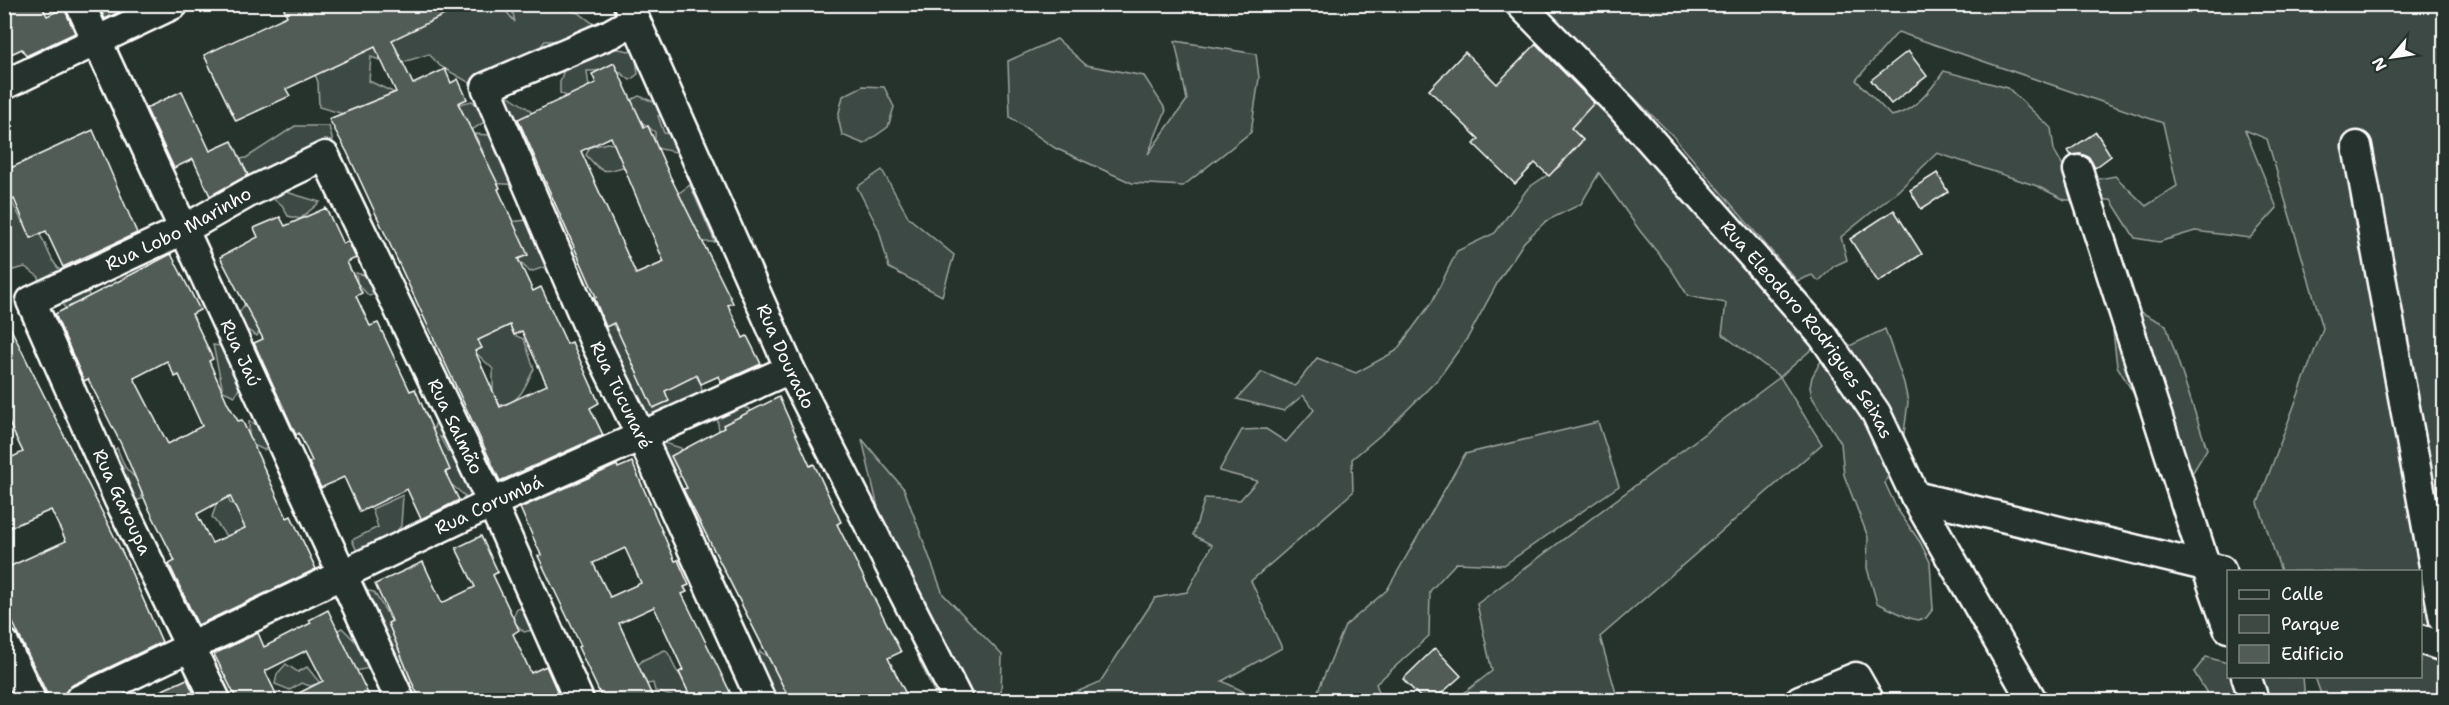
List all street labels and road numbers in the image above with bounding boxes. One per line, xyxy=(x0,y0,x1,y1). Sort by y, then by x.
street label: Rua Lobo Marinho xyxy=(102,181,256,277)
street label: Rua Eleodoro Rodrigues Seixas xyxy=(1715,216,1898,443)
street label: Rua Dourado xyxy=(751,300,820,413)
street label: Rua Jaú xyxy=(215,315,266,390)
street label: Rua Tucunaré xyxy=(584,337,657,453)
street label: Rua Salmão xyxy=(422,375,488,478)
street label: Rua Garoupa xyxy=(87,445,157,559)
street label: Rua Corumbá xyxy=(431,470,547,540)

